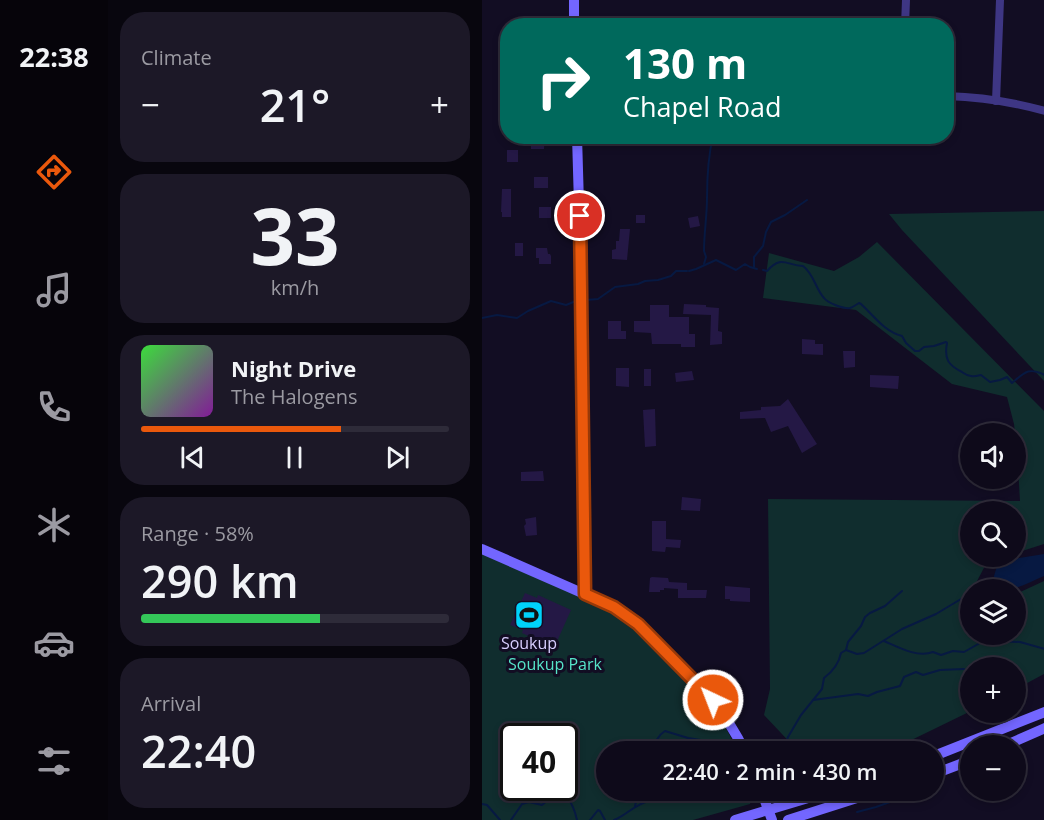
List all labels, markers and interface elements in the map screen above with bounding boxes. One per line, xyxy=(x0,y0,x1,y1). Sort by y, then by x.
text: 130 m xyxy=(623,34,747,91)
text: 22:38 xyxy=(19,38,89,75)
icon: right xyxy=(524,42,602,120)
text: Climate xyxy=(141,44,212,71)
text: 21° xyxy=(260,74,330,135)
text: − xyxy=(141,82,160,127)
text: + xyxy=(430,82,449,127)
text: Chapel Road xyxy=(623,88,782,125)
icon: directions xyxy=(33,151,75,193)
text: 33 xyxy=(250,182,340,288)
pin xyxy=(554,190,605,241)
icon: arrive xyxy=(563,199,596,232)
icon: music xyxy=(33,269,75,311)
text: km/h xyxy=(271,274,319,301)
text: Night Drive xyxy=(231,353,356,383)
text: The Halogens xyxy=(231,383,358,410)
icon: phone xyxy=(33,386,75,428)
map controls xyxy=(960,423,1026,801)
button: sound xyxy=(960,423,1026,489)
icon: previous xyxy=(176,441,209,474)
icon: pause xyxy=(278,441,311,474)
icon: next xyxy=(381,441,414,474)
button: search xyxy=(960,501,1026,567)
icon: climate xyxy=(33,504,75,546)
text: Range · 58% xyxy=(141,520,254,547)
text: 290 km xyxy=(141,550,299,611)
button: layers xyxy=(960,579,1026,645)
sports icon: Soukup xyxy=(513,599,545,631)
icon: car xyxy=(33,622,75,664)
place label: Soukup xyxy=(501,632,557,654)
park label: Soukup Park xyxy=(508,653,603,675)
button: + xyxy=(960,657,1026,723)
position arrow xyxy=(681,668,745,732)
text: Arrival xyxy=(141,690,201,717)
text: 22:40 xyxy=(141,720,256,781)
speed limit sign: 40 xyxy=(500,723,578,801)
button: − xyxy=(960,735,1026,801)
icon: filters xyxy=(33,740,75,782)
text: 22:40 · 2 min · 430 m xyxy=(662,756,878,786)

